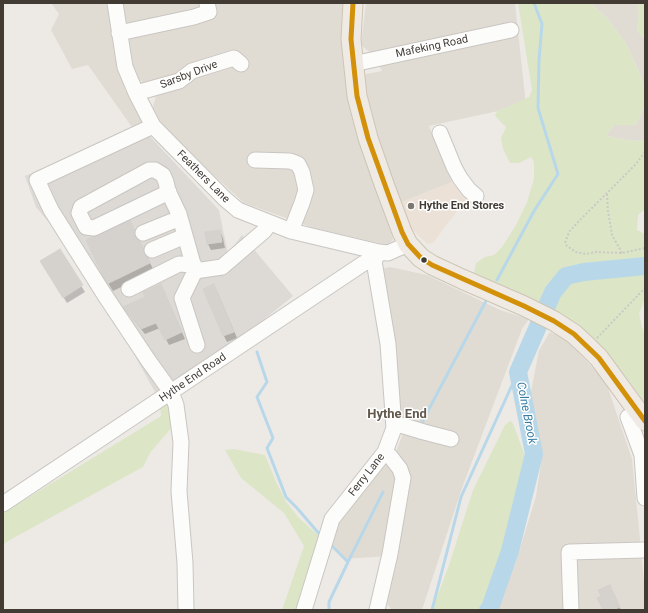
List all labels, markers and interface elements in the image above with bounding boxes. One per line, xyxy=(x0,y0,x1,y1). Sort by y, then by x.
street label: Mafeking Road xyxy=(395,33,469,61)
street label: Sarsby Drive xyxy=(158,58,220,92)
street label: Feathers Lane xyxy=(174,148,232,206)
place label: Hythe End Stores xyxy=(419,199,504,213)
marker: Hythe End Stores xyxy=(406,201,416,211)
unlabelled marker xyxy=(419,255,429,265)
street label: Hythe End Road xyxy=(157,351,229,405)
water label: Colne Brook xyxy=(513,381,539,445)
district label: Hythe End xyxy=(367,407,427,423)
street label: Ferry Lane xyxy=(346,451,388,499)

